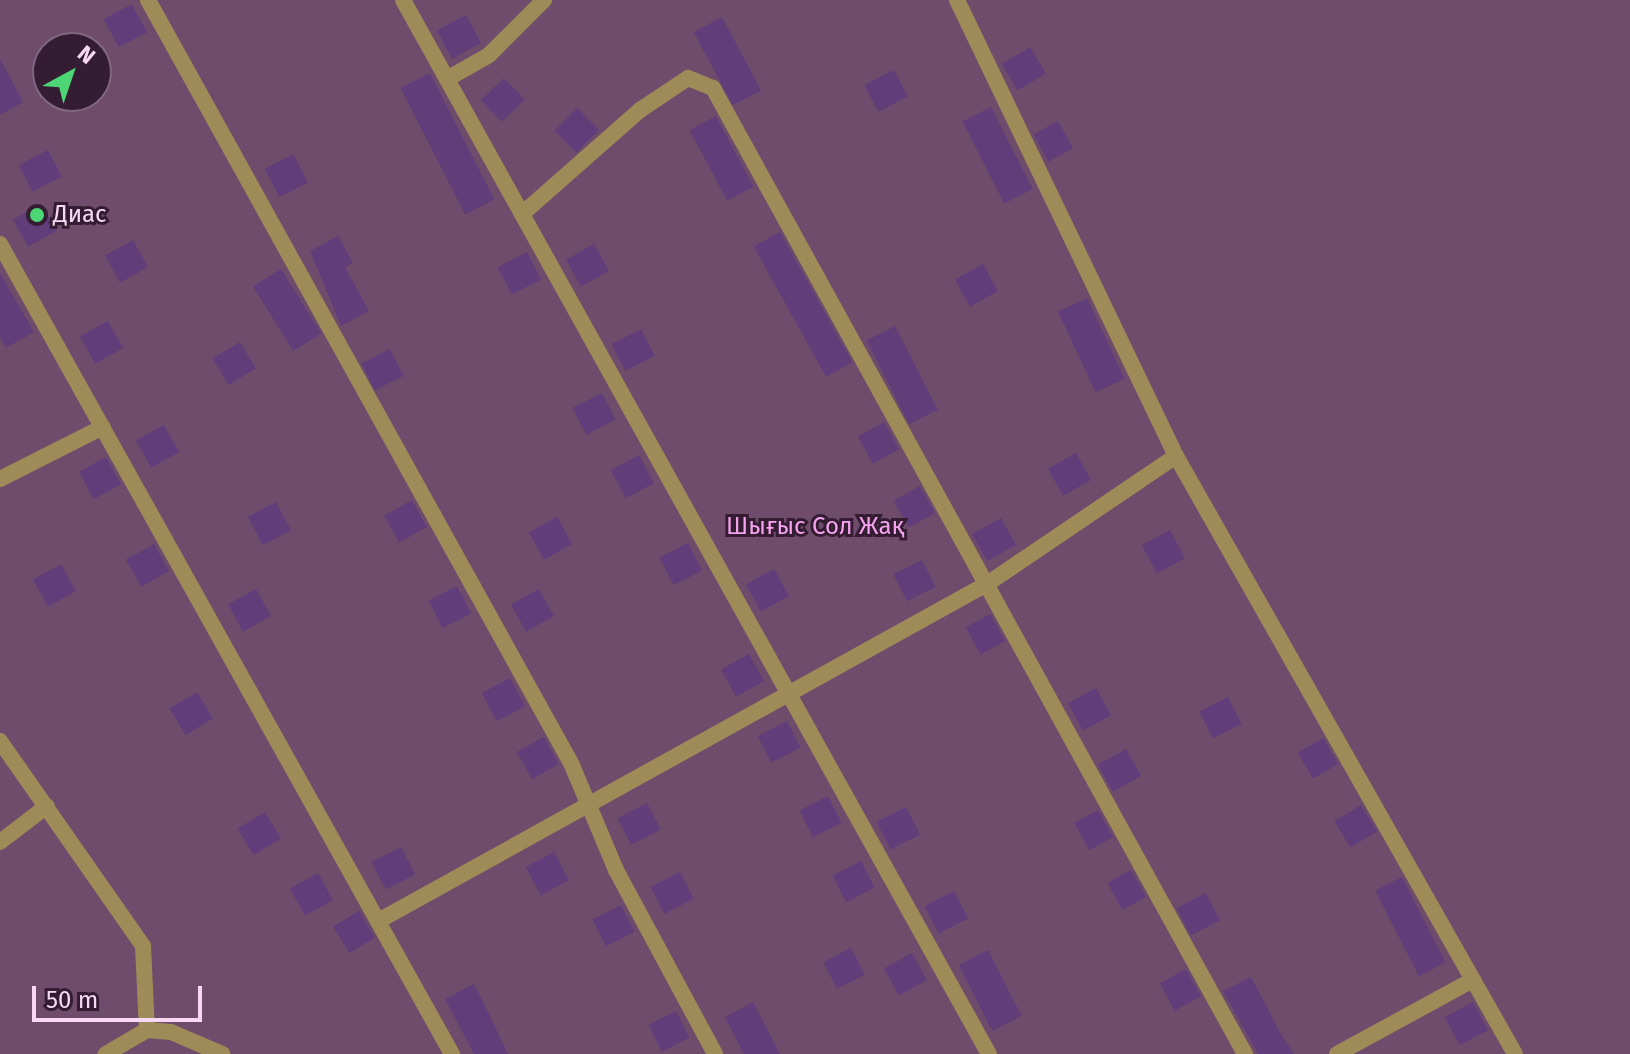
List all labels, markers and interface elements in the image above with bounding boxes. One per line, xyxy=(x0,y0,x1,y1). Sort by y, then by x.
north arrow xyxy=(32,32,112,112)
text: N xyxy=(72,40,101,70)
place label: Диас xyxy=(53,201,107,229)
marker: Диас xyxy=(28,206,46,224)
park label: Шығыс Сол Жақ xyxy=(726,513,904,541)
scale bar xyxy=(36,970,206,1020)
text: 50 m xyxy=(46,986,98,1014)

